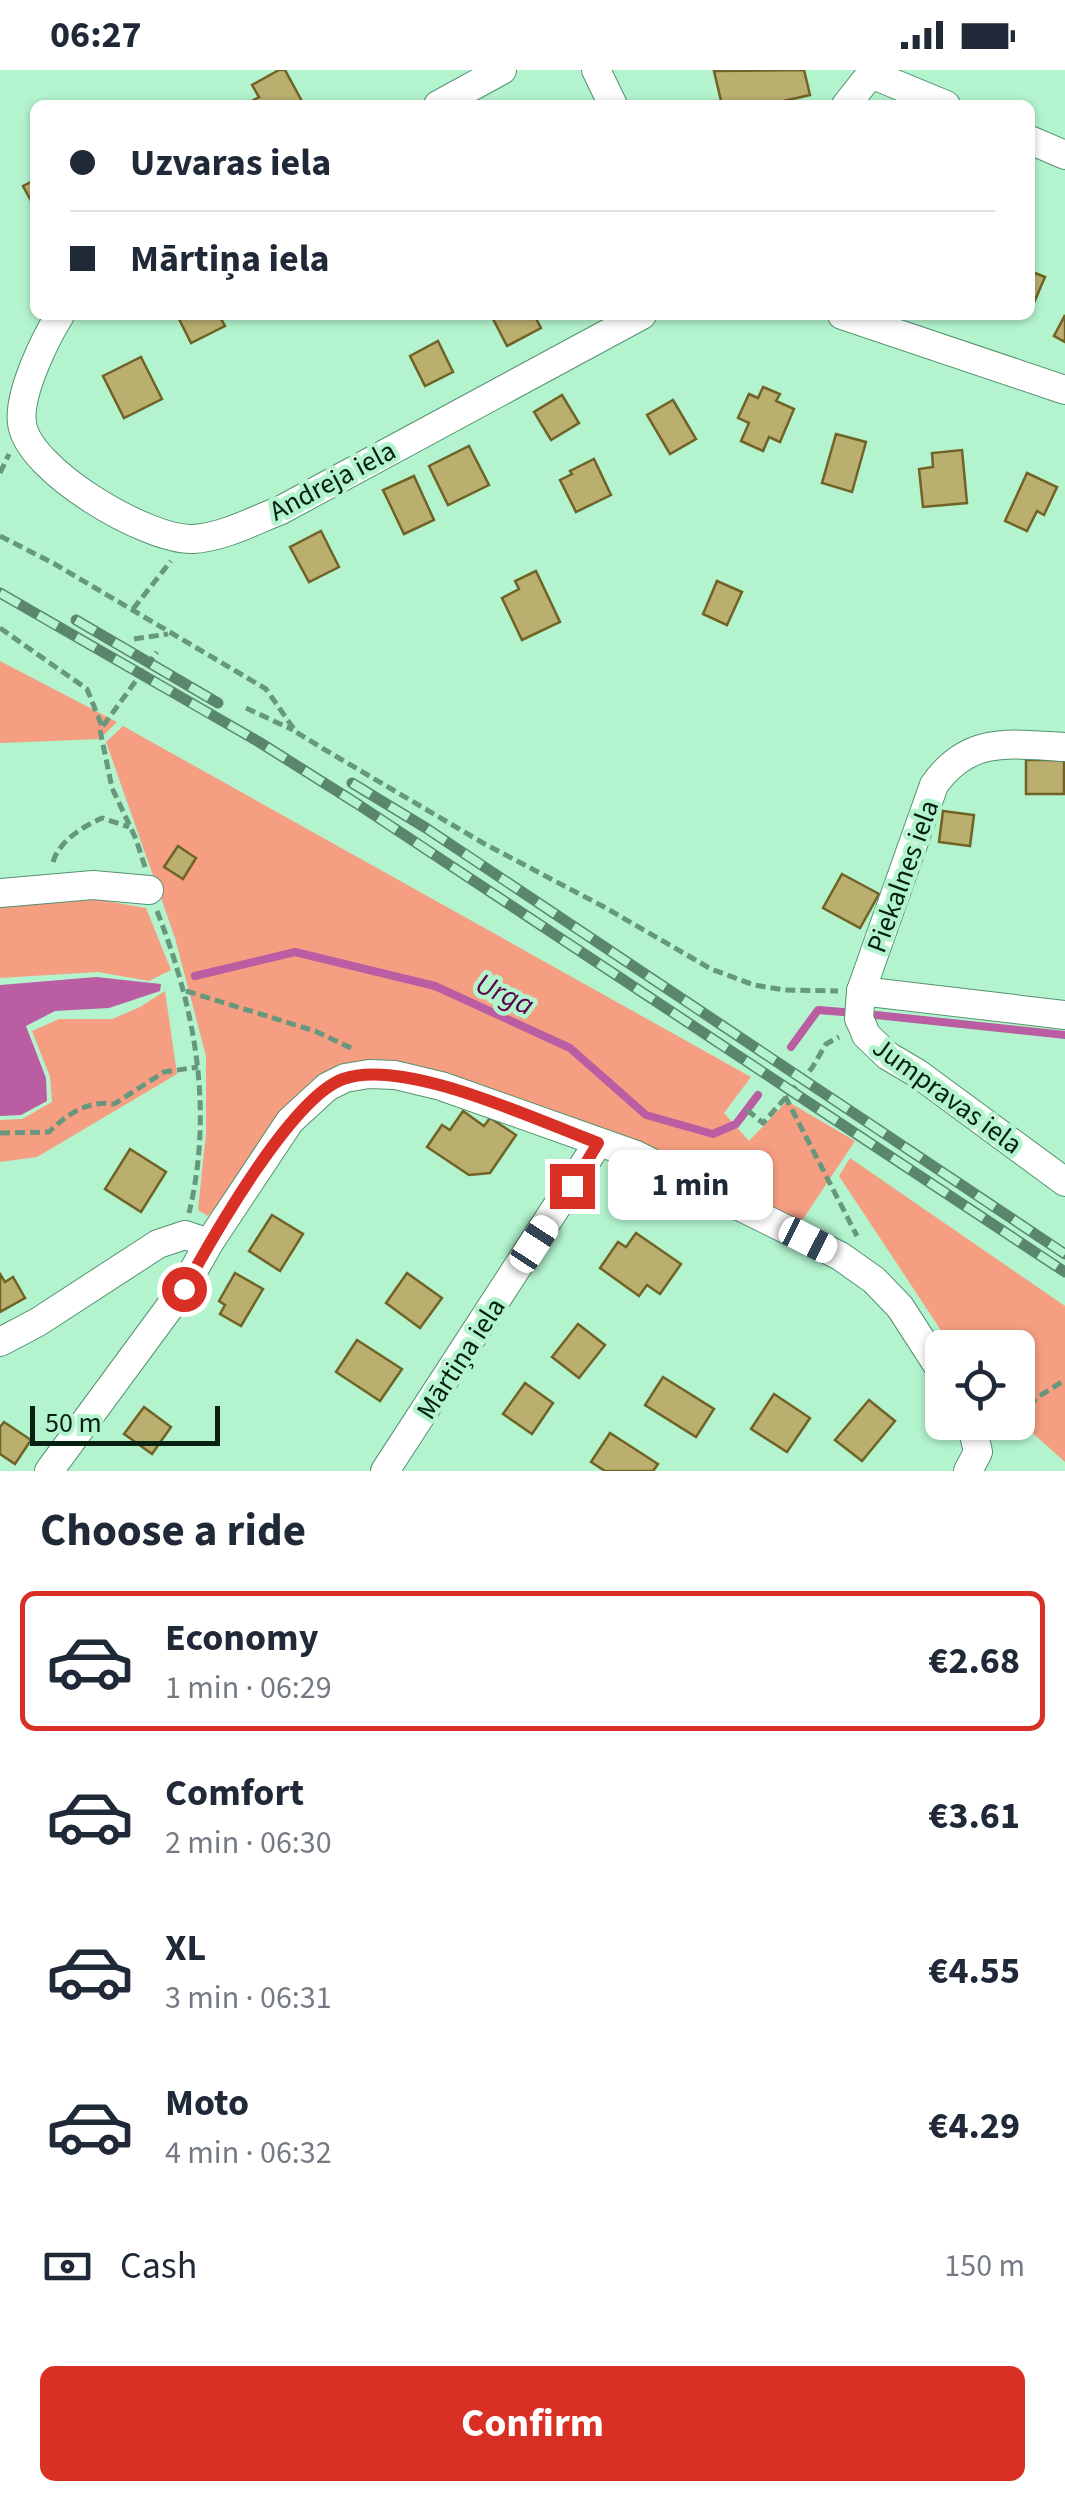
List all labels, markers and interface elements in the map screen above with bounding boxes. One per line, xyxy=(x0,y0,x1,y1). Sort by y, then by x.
text: 06:27 xyxy=(50,8,142,62)
text: Uzvaras iela xyxy=(130,136,331,190)
text: Mārtiņa iela xyxy=(130,232,330,286)
street label: Andreja iela xyxy=(262,431,403,531)
street label: Piekalnes iela xyxy=(857,794,949,958)
water label: Urga xyxy=(468,962,541,1027)
street label: Jumpravas iela xyxy=(864,1028,1031,1164)
callout: 1 min xyxy=(607,1151,772,1221)
text: 1 min xyxy=(652,1162,729,1208)
route end xyxy=(550,1164,595,1209)
car xyxy=(505,1211,563,1277)
car xyxy=(774,1213,842,1267)
route start xyxy=(162,1267,207,1312)
street label: Mārtiņa iela xyxy=(407,1290,515,1427)
map controls xyxy=(925,1330,1035,1440)
button: locate xyxy=(925,1330,1035,1440)
scale bar xyxy=(30,1401,220,1446)
text: 50 m xyxy=(45,1403,102,1443)
text: Choose a ride xyxy=(40,1499,306,1563)
text: Economy xyxy=(165,1611,318,1665)
icon: car xyxy=(45,1616,135,1706)
text: €2.68 xyxy=(928,1634,1020,1688)
text: 1 min · 06:29 xyxy=(165,1665,332,1711)
text: Comfort xyxy=(165,1766,304,1820)
icon: car xyxy=(45,1771,135,1861)
text: €3.61 xyxy=(928,1789,1020,1843)
text: 2 min · 06:30 xyxy=(165,1820,332,1866)
text: XL xyxy=(165,1921,206,1975)
icon: car xyxy=(45,1926,135,2016)
text: €4.55 xyxy=(928,1944,1020,1998)
text: 3 min · 06:31 xyxy=(165,1975,332,2021)
text: Moto xyxy=(165,2076,249,2130)
icon: car xyxy=(45,2081,135,2171)
text: €4.29 xyxy=(928,2099,1020,2153)
text: 4 min · 06:32 xyxy=(165,2130,332,2176)
icon: cash xyxy=(40,2239,95,2294)
text: Cash xyxy=(120,2239,197,2293)
text: 150 m xyxy=(944,2243,1025,2289)
button: Confirm xyxy=(40,2366,1025,2481)

